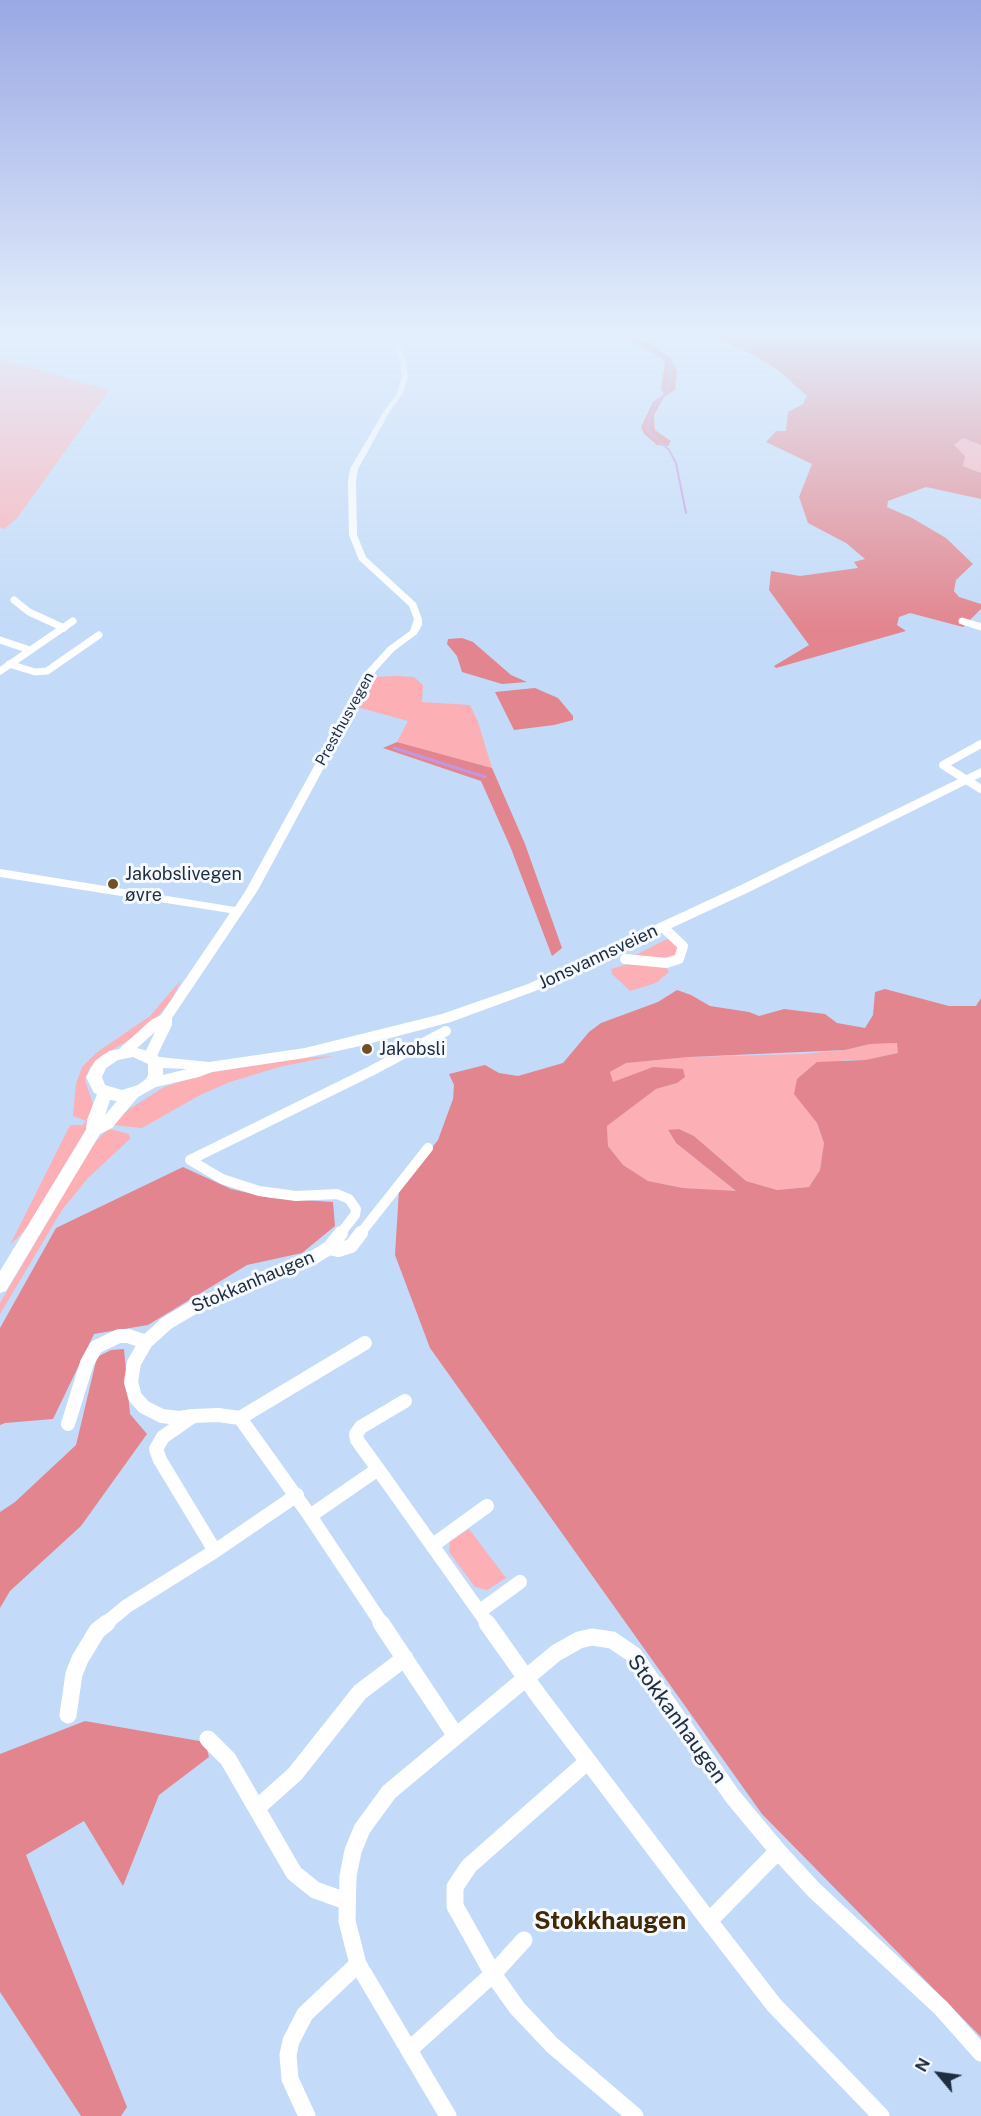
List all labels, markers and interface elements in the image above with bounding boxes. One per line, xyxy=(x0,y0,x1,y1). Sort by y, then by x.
street label: Presthusvegen xyxy=(312,669,378,769)
place label: Jakobslivegen øvre xyxy=(125,863,242,906)
marker: Jakobslivegen øvre xyxy=(106,877,120,891)
street label: Jonsvannsveien xyxy=(535,920,661,994)
place label: Jakobsli xyxy=(379,1038,445,1060)
marker: Jakobsli xyxy=(360,1042,374,1056)
street label: Stokkanhaugen xyxy=(188,1246,318,1318)
street label: Stokkanhaugen xyxy=(622,1650,732,1788)
district label: Stokkhaugen xyxy=(534,1908,686,1936)
north arrow xyxy=(909,2044,969,2104)
text: N xyxy=(911,2055,934,2075)

